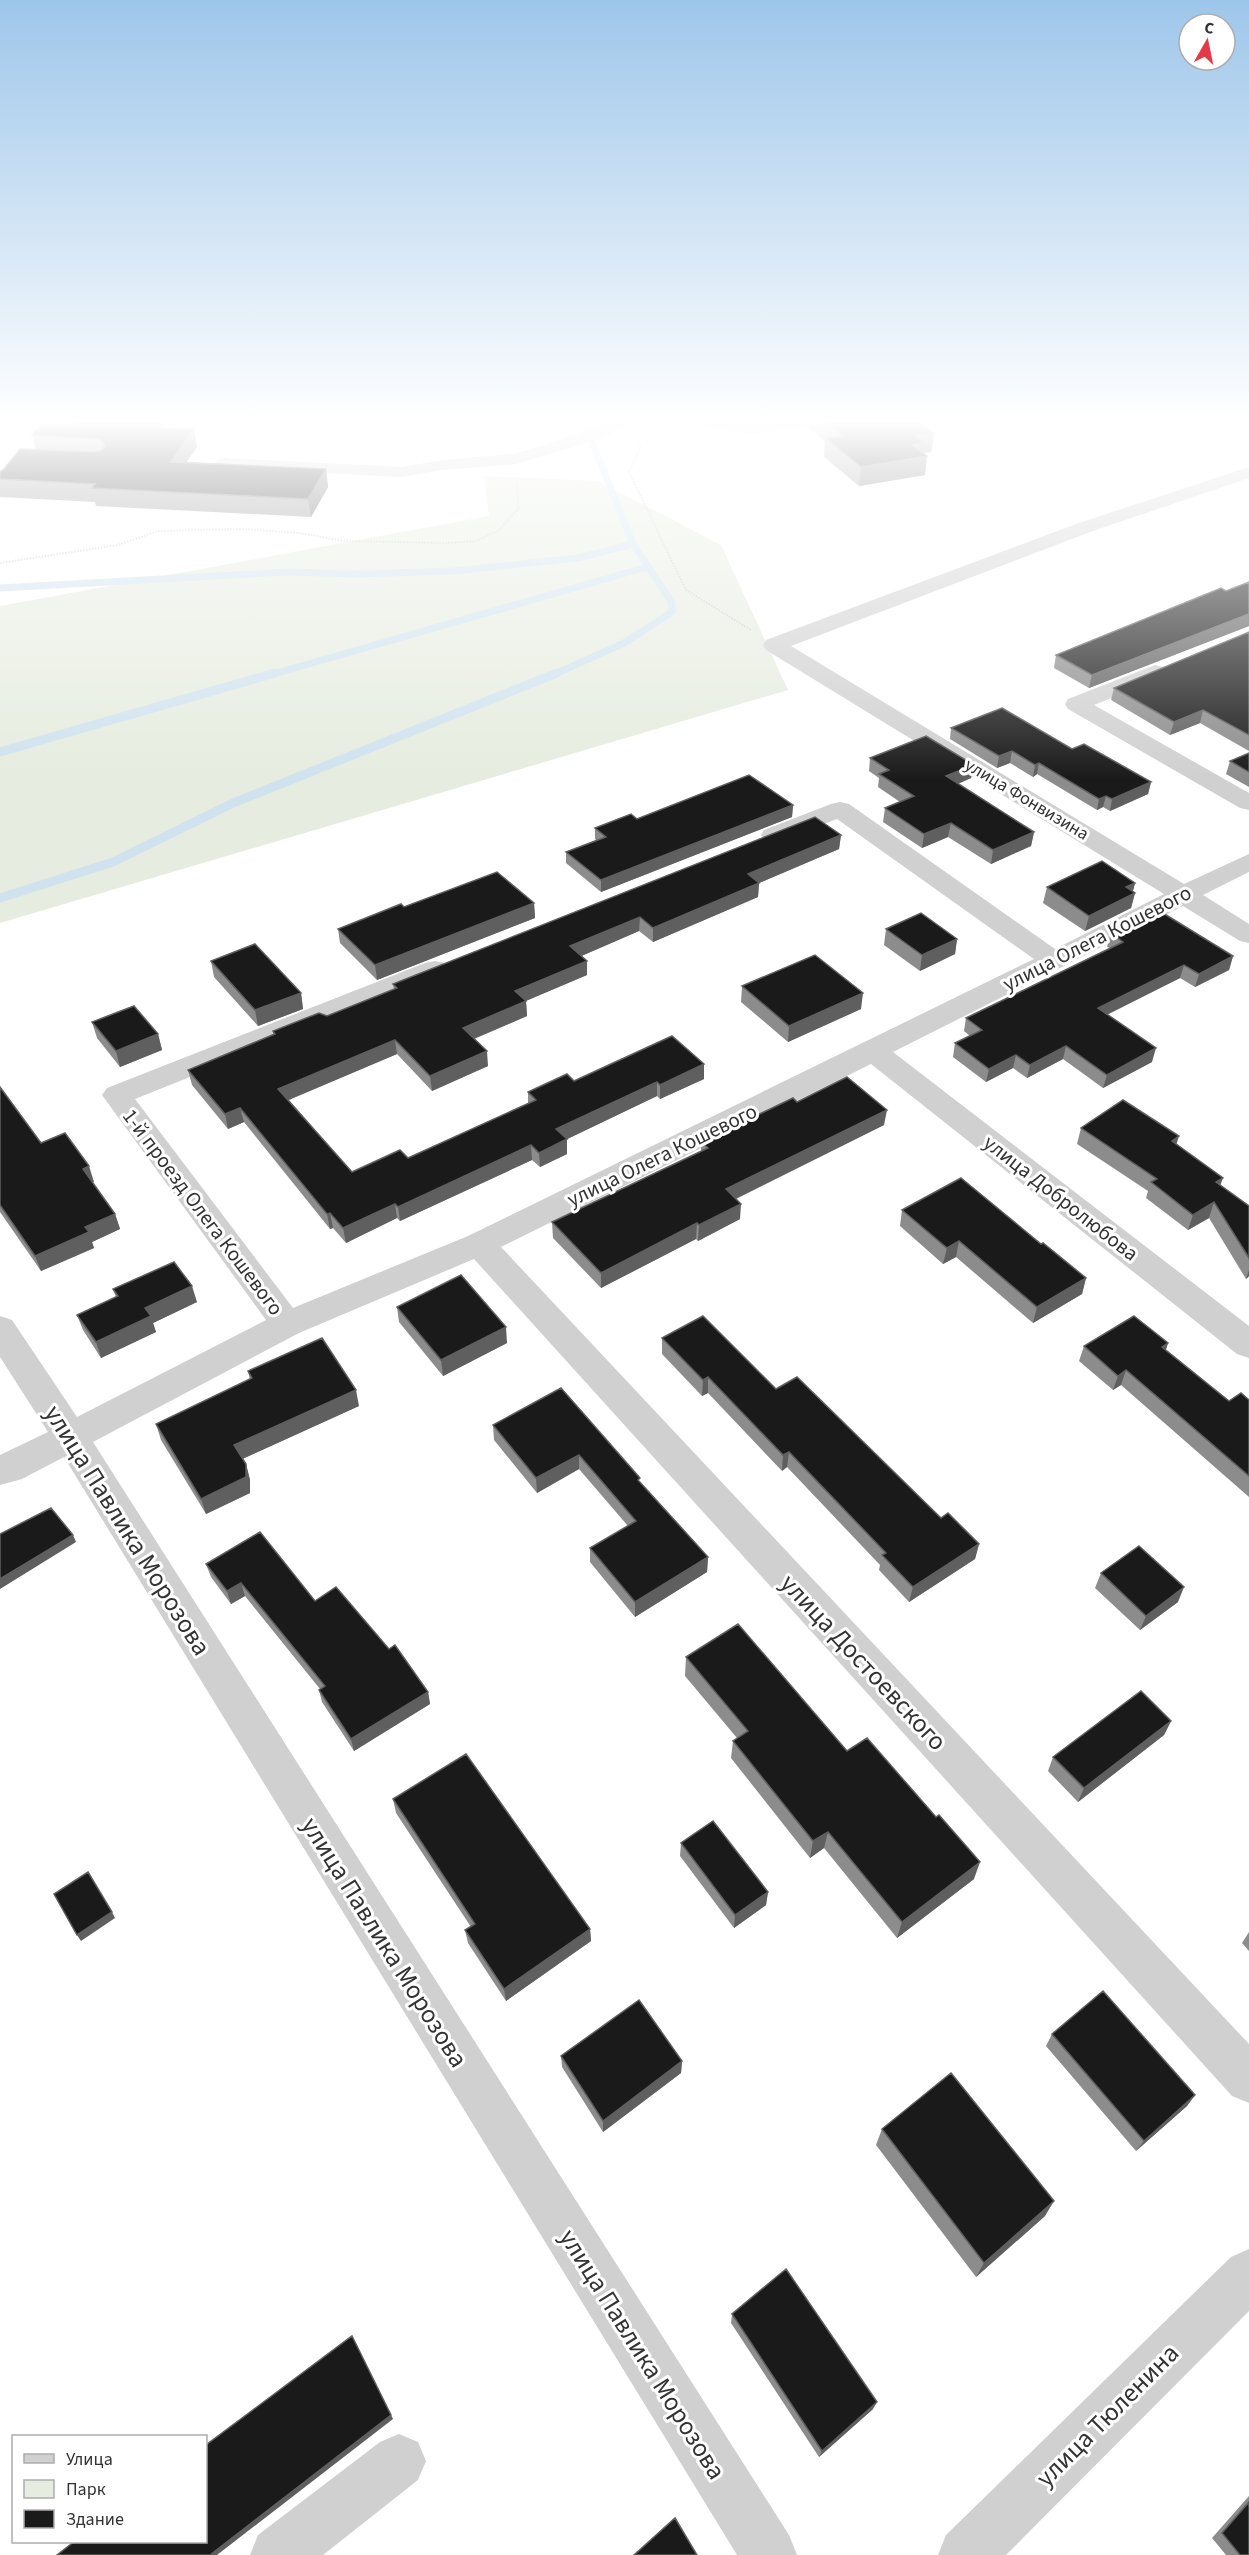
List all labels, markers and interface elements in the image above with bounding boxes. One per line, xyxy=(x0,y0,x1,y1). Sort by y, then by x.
north arrow xyxy=(1177,12,1237,72)
text: С xyxy=(1203,17,1216,40)
street label: улица Фонвизина xyxy=(960,752,1093,846)
street label: улица Олега Кошевого xyxy=(998,877,1196,999)
street label: улица Олега Кошевого xyxy=(562,1096,762,1214)
street label: 1-й проезд Олега Кошевого xyxy=(115,1102,291,1322)
street label: улица Добролюбова xyxy=(977,1128,1145,1268)
street label: улица Павлика Морозова xyxy=(35,1398,220,1663)
street label: улица Достоевского xyxy=(772,1566,955,1759)
street label: улица Павлика Морозова xyxy=(292,1810,477,2075)
street label: улица Павлика Морозова xyxy=(550,2222,735,2487)
street label: улица Тюленина xyxy=(1027,2335,1187,2495)
legend xyxy=(12,2435,207,2543)
text: Улица xyxy=(66,2447,113,2472)
text: Парк xyxy=(66,2477,106,2502)
text: Здание xyxy=(66,2507,124,2532)

